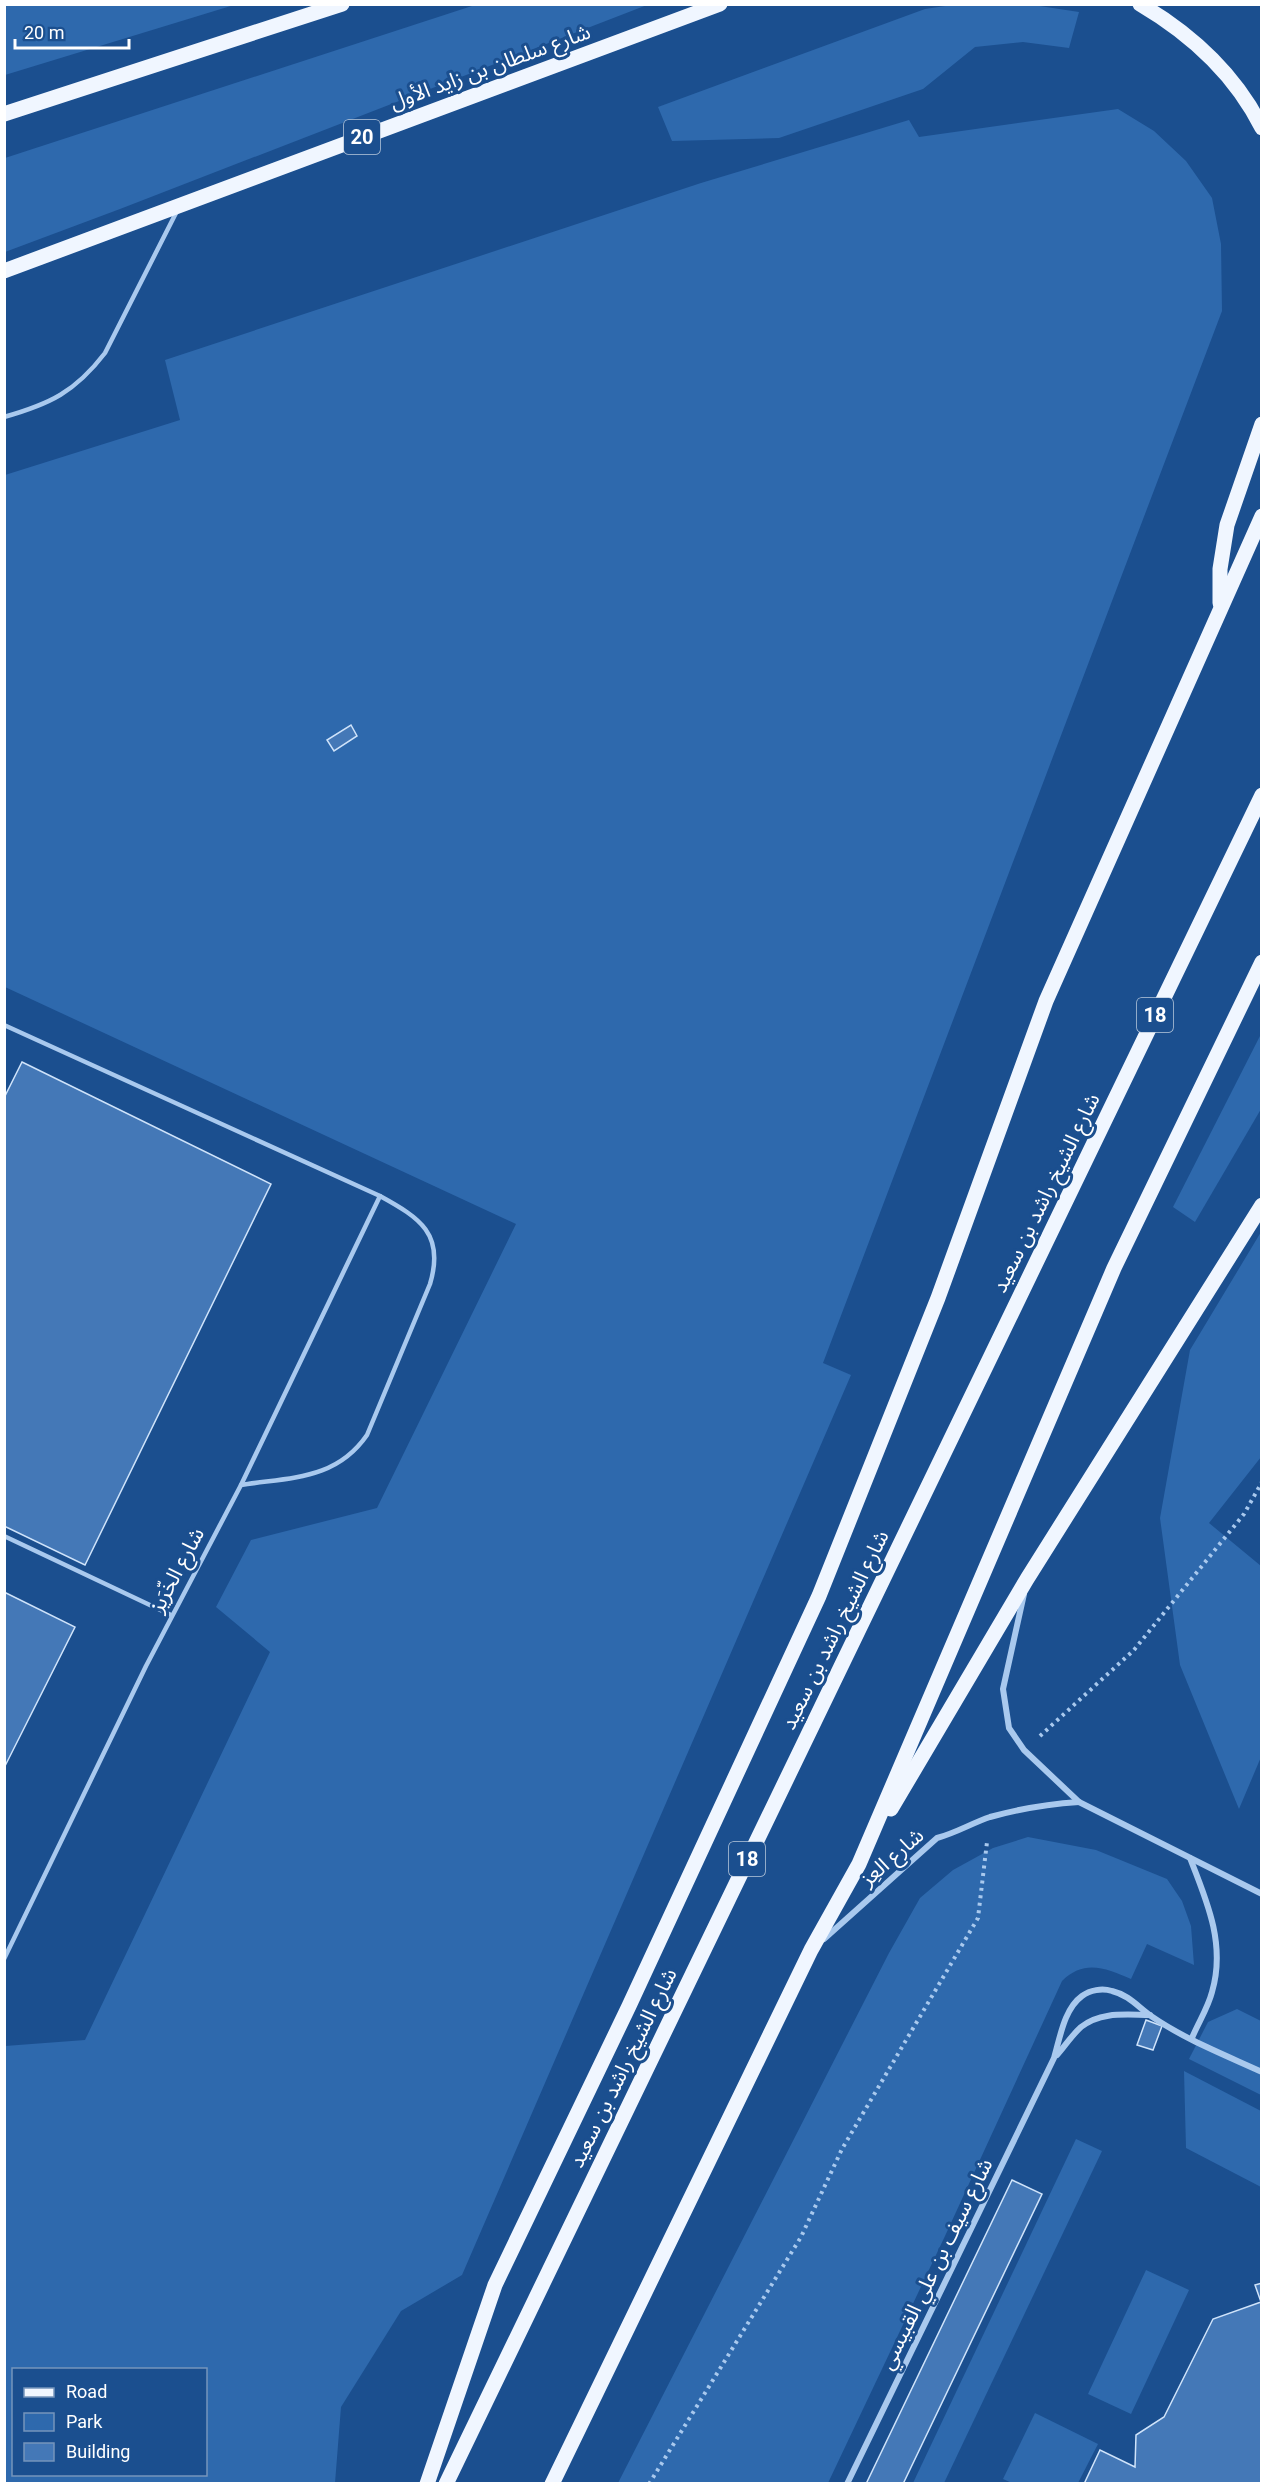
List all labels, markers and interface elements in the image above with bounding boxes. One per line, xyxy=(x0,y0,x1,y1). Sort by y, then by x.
scale bar xyxy=(15,12,129,50)
street label: شارع سلطان بن زايد الأول xyxy=(386,20,595,117)
text: 20 m xyxy=(24,22,64,43)
road number: 20 xyxy=(344,120,380,154)
road number: 18 xyxy=(1137,998,1173,1032)
street label: شارع الشيخ راشد بن سعيد xyxy=(987,1089,1107,1298)
street label: شارع الخّرَيز xyxy=(143,1523,212,1619)
street label: شارع الشيخ راشد بن سعيد xyxy=(776,1526,896,1735)
street label: شارع العِز xyxy=(855,1823,930,1894)
road number: 18 xyxy=(729,1842,765,1876)
street label: شارع الشيخ راشد بن سعيد xyxy=(564,1964,684,2173)
street label: شارع سيف بن علي القبيسي xyxy=(874,2155,1001,2375)
legend xyxy=(12,2368,207,2476)
text: Road xyxy=(66,2381,107,2402)
text: Park xyxy=(66,2411,103,2432)
text: Building xyxy=(66,2441,130,2462)

